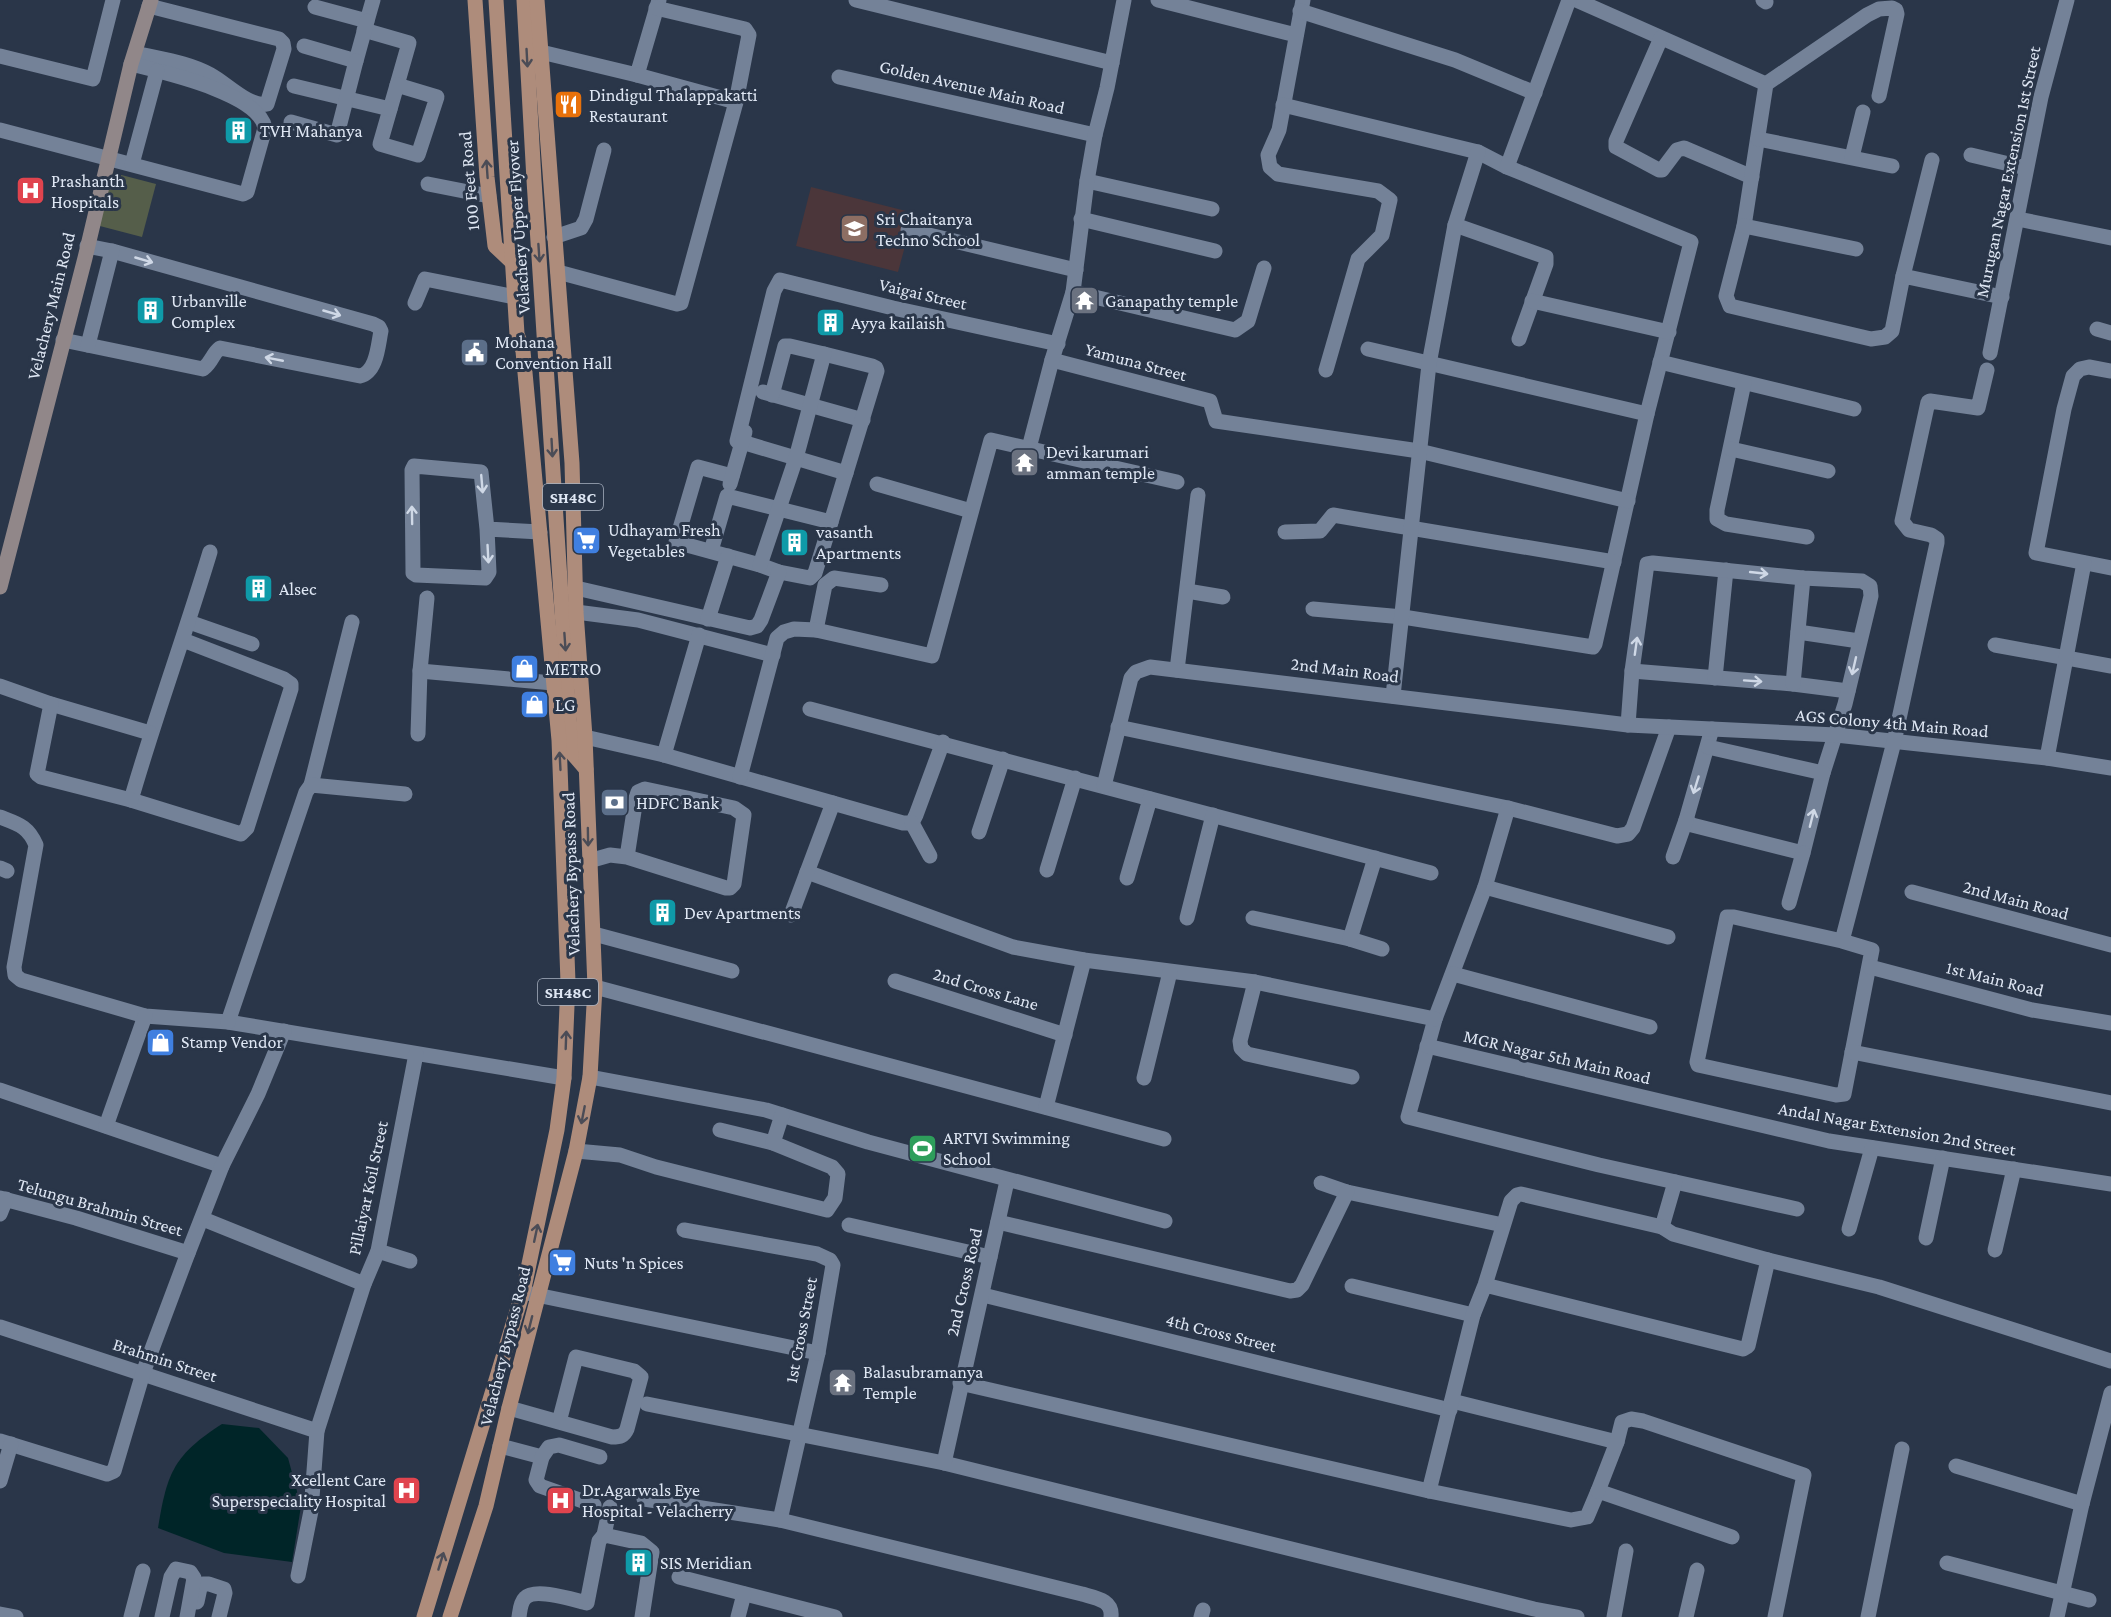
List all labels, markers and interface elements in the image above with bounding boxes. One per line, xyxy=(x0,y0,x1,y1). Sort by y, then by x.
street label: Murugan Nagar Extension 1st Street xyxy=(1972,43,2045,300)
one-way arrow xyxy=(522,48,533,68)
street label: Golden Avenue Main Road xyxy=(877,56,1067,118)
place label: Dindigul Thalappakatti Restaurant xyxy=(589,85,758,126)
restaurant icon: Dindigul Thalappakatti Restaurant xyxy=(552,89,584,121)
building icon: TVH Mahanya xyxy=(223,115,255,147)
place label: TVH Mahanya xyxy=(260,121,363,141)
street label: 100 Feet Road xyxy=(455,130,483,232)
street label: Velachery Upper Flyover xyxy=(502,138,534,315)
one-way arrow xyxy=(481,160,492,180)
place label: Prashanth Hospitals xyxy=(51,171,125,212)
hospital icon: Prashanth Hospitals xyxy=(14,175,46,207)
place label: Sri Chaitanya Techno School xyxy=(876,209,980,250)
school or university icon: Sri Chaitanya Techno School xyxy=(839,213,871,245)
street label: Velachery Main Road xyxy=(23,230,79,382)
one-way arrow xyxy=(534,243,545,263)
one-way arrow xyxy=(134,255,153,266)
street label: Vaigai Street xyxy=(877,274,970,314)
temple icon: Ganapathy temple xyxy=(1068,285,1100,317)
place label: Urbanville Complex xyxy=(171,291,247,332)
place label: Ganapathy temple xyxy=(1105,291,1238,311)
building icon: Urbanville Complex xyxy=(134,295,166,327)
one-way arrow xyxy=(322,307,341,319)
building icon: Ayya kailaish xyxy=(814,307,846,339)
place label: Ayya kailaish xyxy=(851,313,946,333)
place label: Mohana Convention Hall xyxy=(495,332,612,373)
public building icon: Mohana Convention Hall xyxy=(458,336,490,368)
street label: Yamuna Street xyxy=(1083,339,1190,385)
one-way arrow xyxy=(264,353,284,364)
one-way arrow xyxy=(547,437,558,457)
place label: Devi karumari amman temple xyxy=(1046,442,1155,483)
temple icon: Devi karumari amman temple xyxy=(1009,446,1041,478)
one-way arrow xyxy=(477,474,488,494)
road number: SH48C xyxy=(543,484,603,510)
one-way arrow xyxy=(407,506,418,526)
place label: Udhayam Fresh Vegetables xyxy=(608,520,721,561)
place label: vasanth Apartments xyxy=(815,522,901,563)
supermarket icon: Udhayam Fresh Vegetables xyxy=(571,524,603,556)
building icon: vasanth Apartments xyxy=(779,526,811,558)
one-way arrow xyxy=(482,544,494,564)
one-way arrow xyxy=(1748,568,1768,579)
building icon: Alsec xyxy=(242,573,274,605)
place label: Alsec xyxy=(279,579,317,599)
one-way arrow xyxy=(559,632,570,652)
one-way arrow xyxy=(1630,636,1641,656)
shop icon: METRO xyxy=(508,653,540,685)
street label: 2nd Main Road xyxy=(1290,653,1401,687)
one-way arrow xyxy=(1847,656,1859,675)
place label: METRO xyxy=(545,659,601,679)
one-way arrow xyxy=(1743,676,1763,687)
shop icon: LG xyxy=(518,689,550,721)
place label: LG xyxy=(555,695,575,715)
street label: AGS Colony 4th Main Road xyxy=(1795,705,1990,741)
one-way arrow xyxy=(554,752,565,772)
one-way arrow xyxy=(1690,775,1701,794)
bank icon: HDFC Bank xyxy=(599,787,631,819)
street label: Velachery Bypass Road xyxy=(558,791,584,956)
place label: HDFC Bank xyxy=(636,793,719,813)
one-way arrow xyxy=(1806,808,1818,827)
one-way arrow xyxy=(582,827,594,847)
street label: 2nd Main Road xyxy=(1961,876,2072,924)
building icon: Dev Apartments xyxy=(647,897,679,929)
place label: Dev Apartments xyxy=(684,903,801,923)
street label: 1st Main Road xyxy=(1944,957,2046,1001)
street label: 2nd Cross Lane xyxy=(931,963,1041,1015)
road number: SH48C xyxy=(538,979,598,1005)
shop icon: Stamp Vendor xyxy=(144,1026,176,1058)
street label: MGR Nagar 5th Main Road xyxy=(1462,1026,1653,1088)
one-way arrow xyxy=(560,1031,571,1051)
place label: Stamp Vendor xyxy=(181,1032,283,1052)
street label: Andal Nagar Extension 2nd Street xyxy=(1777,1098,2018,1160)
one-way arrow xyxy=(577,1105,588,1124)
street label: Pillaiyar Koil Street xyxy=(344,1118,392,1257)
place label: ARTVI Swimming School xyxy=(943,1128,1070,1169)
sports icon: ARTVI Swimming School xyxy=(906,1132,938,1164)
street label: Telungu Brahmin Street xyxy=(15,1174,186,1240)
one-way arrow xyxy=(531,1223,542,1243)
street label: 2nd Cross Road xyxy=(942,1225,986,1338)
supermarket icon: Nuts 'n Spices xyxy=(547,1247,579,1279)
place label: Nuts 'n Spices xyxy=(584,1253,684,1273)
street label: Velachery Bypass Road xyxy=(476,1264,535,1428)
street label: 1st Cross Street xyxy=(781,1274,821,1385)
street label: 4th Cross Street xyxy=(1164,1310,1279,1357)
one-way arrow xyxy=(524,1315,536,1334)
street label: Brahmin Street xyxy=(110,1334,221,1387)
place label: Balasubramanya Temple xyxy=(863,1362,983,1403)
temple icon: Balasubramanya Temple xyxy=(826,1366,858,1398)
place label: Xcellent Care Superspeciality Hospital xyxy=(212,1470,386,1511)
hospital icon: Xcellent Care Superspeciality Hospital xyxy=(391,1474,423,1506)
place label: Dr.Agarwals Eye Hospital - Velacherry xyxy=(582,1480,733,1521)
hospital icon: Dr.Agarwals Eye Hospital - Velacherry xyxy=(545,1484,577,1516)
building icon: SIS Meridian xyxy=(623,1547,655,1579)
one-way arrow xyxy=(436,1552,447,1571)
place label: SIS Meridian xyxy=(660,1553,752,1573)

